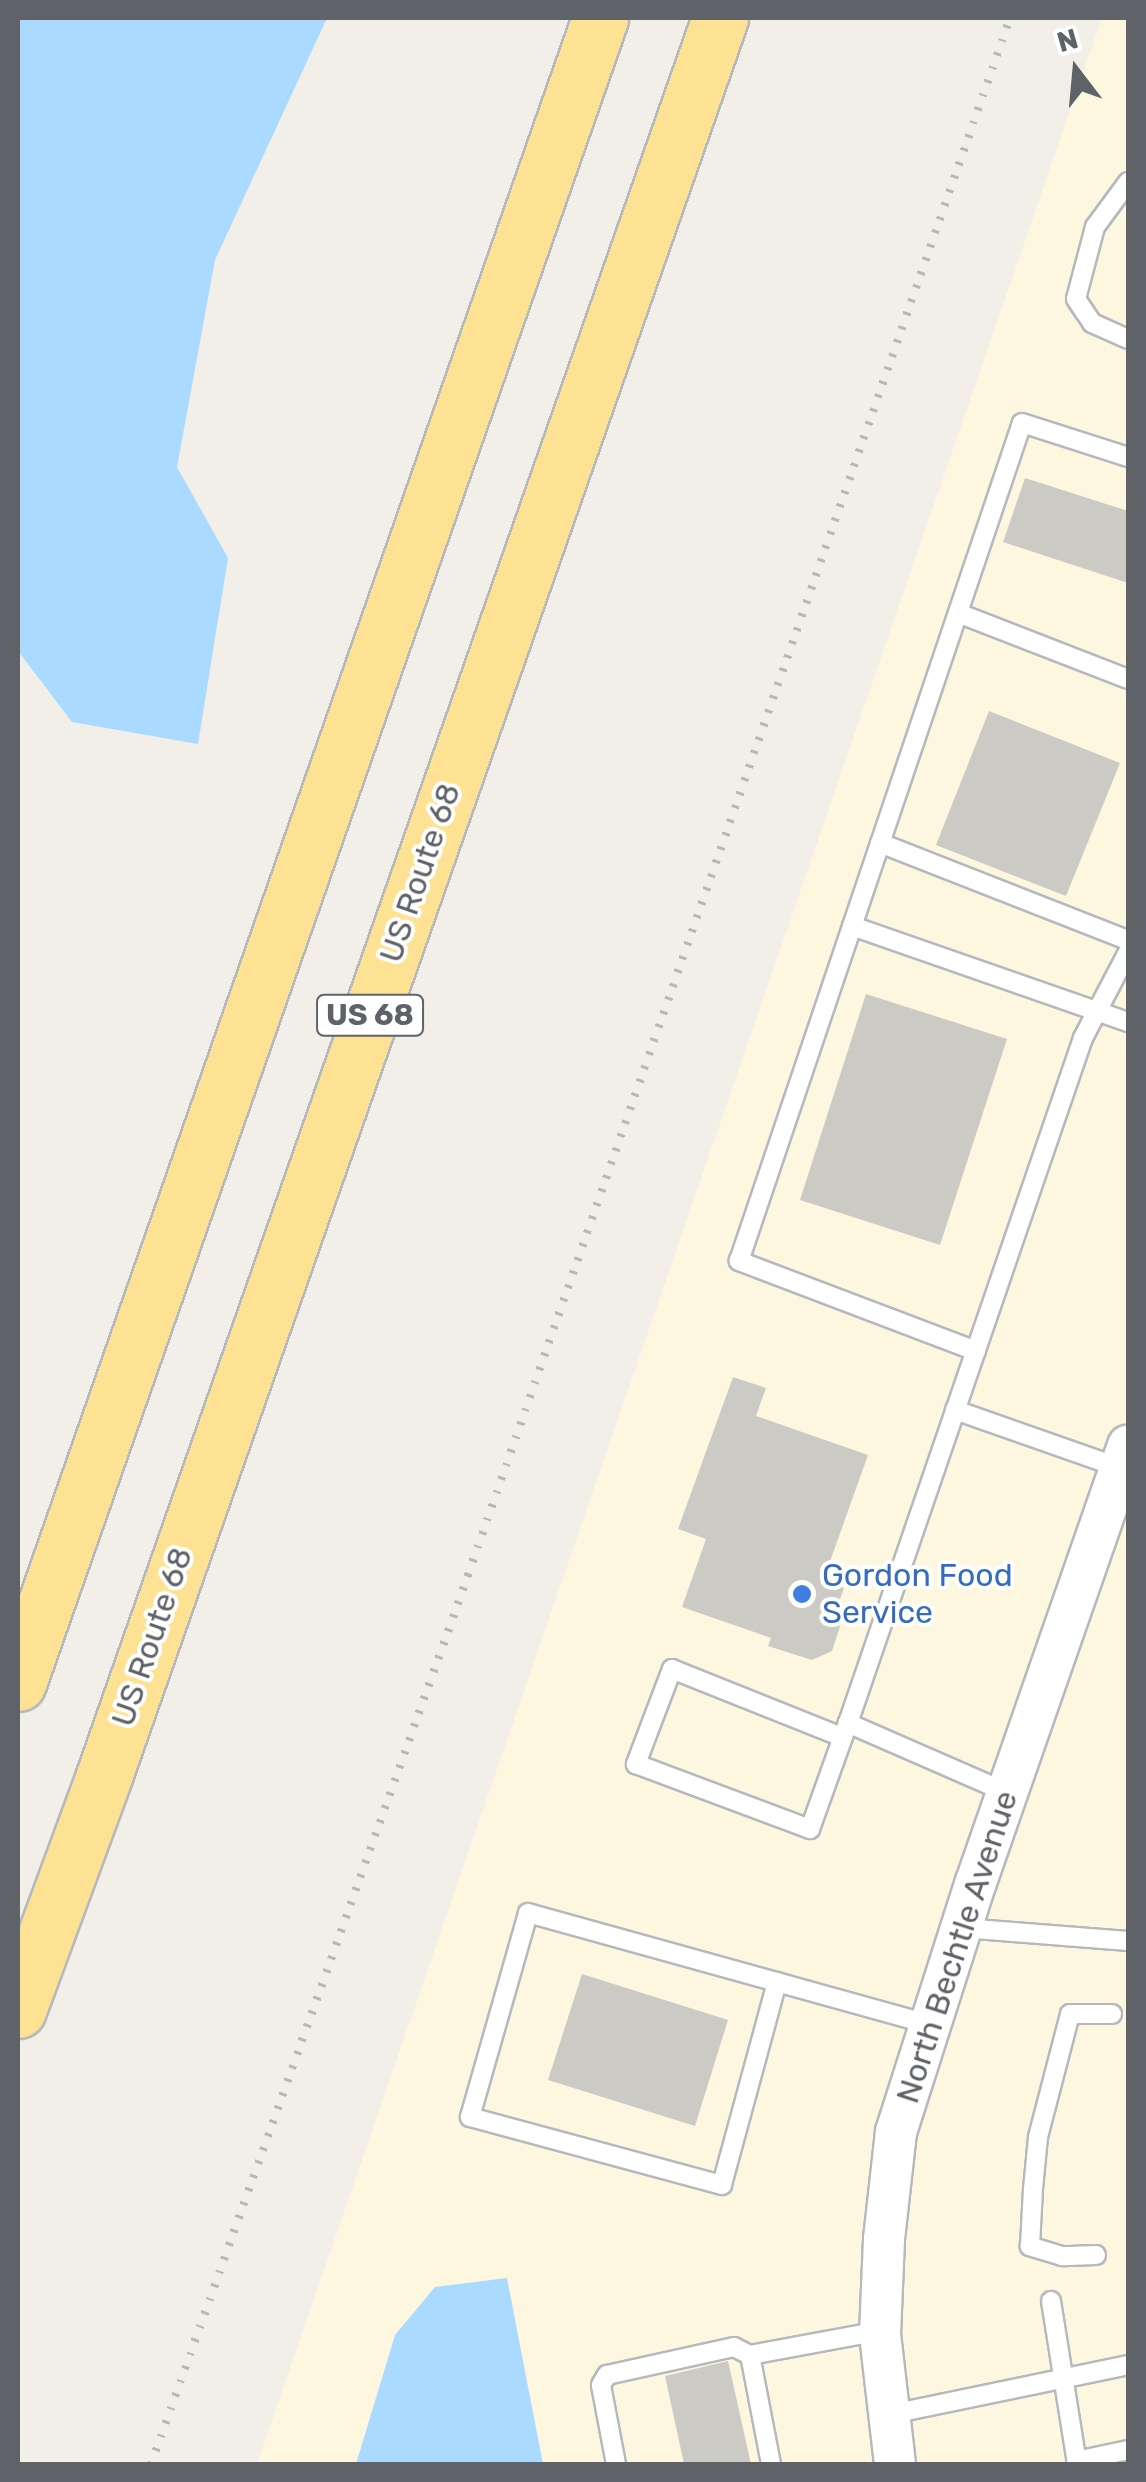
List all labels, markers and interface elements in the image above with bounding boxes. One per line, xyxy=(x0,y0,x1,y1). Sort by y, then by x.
north arrow xyxy=(1026,20,1126,120)
text: N xyxy=(1053,22,1082,59)
street label: US Route 68 xyxy=(371,779,469,967)
road number: US 68 xyxy=(315,990,425,1040)
street label: US Route 68 xyxy=(103,1543,201,1731)
place label: Gordon Food Service xyxy=(822,1557,1013,1632)
marker: Gordon Food Service xyxy=(791,1583,813,1605)
street label: North Bechtle Avenue xyxy=(888,1786,1026,2108)

